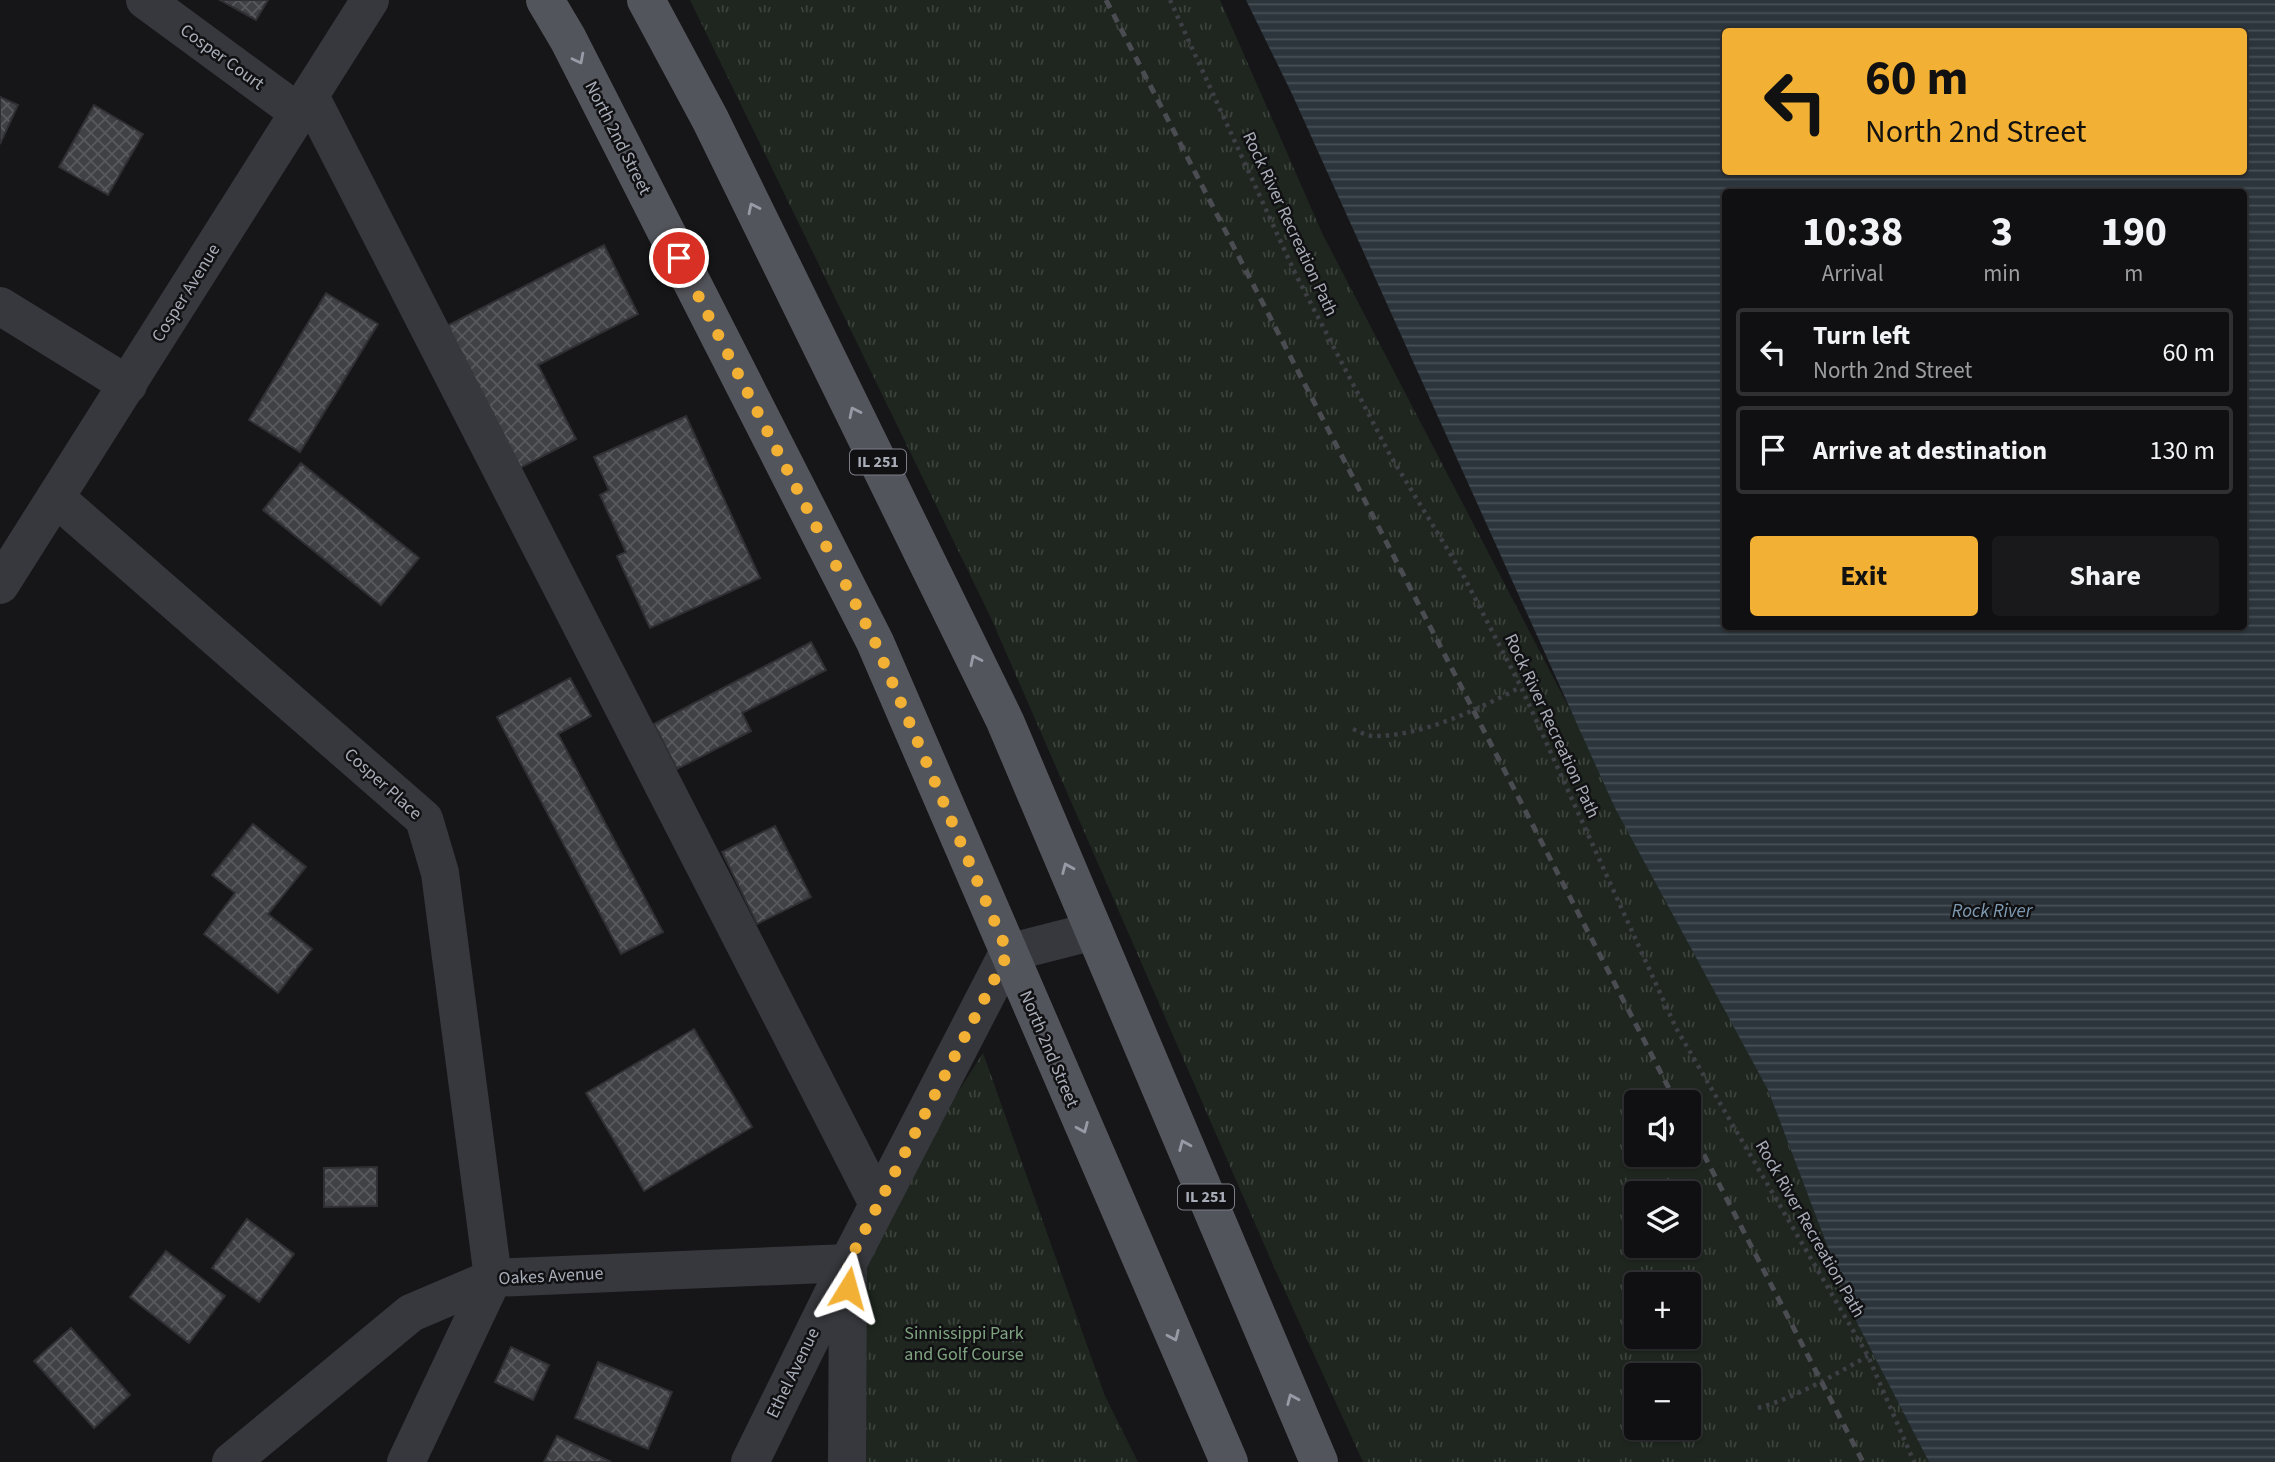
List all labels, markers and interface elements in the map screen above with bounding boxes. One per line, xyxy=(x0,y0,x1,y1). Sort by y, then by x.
street label: Cosper Court xyxy=(175,18,269,96)
text: 60 m xyxy=(1865,44,1969,114)
one-way arrow xyxy=(570,52,584,64)
icon: left xyxy=(1750,56,1841,147)
street label: North 2nd Street xyxy=(579,77,657,199)
text: North 2nd Street xyxy=(1865,109,2087,155)
street label: Rock River Recreation Path xyxy=(1236,128,1344,320)
text: 10:38 xyxy=(1802,202,1903,262)
text: 3 xyxy=(1991,202,2013,262)
text: 190 xyxy=(2100,202,2167,262)
one-way arrow xyxy=(748,203,762,215)
pin xyxy=(649,228,709,288)
street label: Cosper Avenue xyxy=(146,239,226,347)
icon: arrive xyxy=(660,239,698,277)
text: Arrival xyxy=(1822,257,1884,290)
text: min xyxy=(1983,257,2021,290)
text: m xyxy=(2124,257,2143,290)
text: Turn left xyxy=(1813,317,1910,354)
icon: left xyxy=(1754,333,1792,371)
text: 60 m xyxy=(2162,334,2215,371)
text: North 2nd Street xyxy=(1813,354,1972,387)
one-way arrow xyxy=(848,407,862,419)
icon: arrive xyxy=(1754,431,1792,469)
text: Arrive at destination xyxy=(1813,432,2047,469)
text: 130 m xyxy=(2149,432,2215,469)
road number: IL 251 xyxy=(850,449,906,475)
button: Exit xyxy=(1750,536,1978,616)
button: Share xyxy=(1992,536,2219,616)
street label: Rock River Recreation Path xyxy=(1498,630,1606,822)
one-way arrow xyxy=(970,655,984,667)
street label: Cosper Place xyxy=(339,742,427,826)
one-way arrow xyxy=(1062,863,1076,875)
water label: Rock River xyxy=(1952,898,2034,925)
street label: North 2nd Street xyxy=(1013,987,1085,1111)
map controls xyxy=(1624,1090,1701,1440)
button: sound xyxy=(1624,1090,1701,1167)
one-way arrow xyxy=(1075,1121,1089,1133)
street label: Rock River Recreation Path xyxy=(1749,1136,1871,1322)
one-way arrow xyxy=(1179,1139,1193,1151)
button: layers xyxy=(1624,1181,1701,1258)
road number: IL 251 xyxy=(1178,1184,1234,1210)
position arrow xyxy=(811,1251,885,1325)
street label: Oakes Avenue xyxy=(498,1261,604,1291)
button: + xyxy=(1624,1272,1701,1349)
park label: Sinnissippi Park and Golf Course xyxy=(904,1321,1024,1367)
street label: Ethel Avenue xyxy=(760,1324,826,1422)
one-way arrow xyxy=(1166,1329,1180,1342)
button: − xyxy=(1624,1363,1701,1440)
one-way arrow xyxy=(1286,1394,1300,1407)

